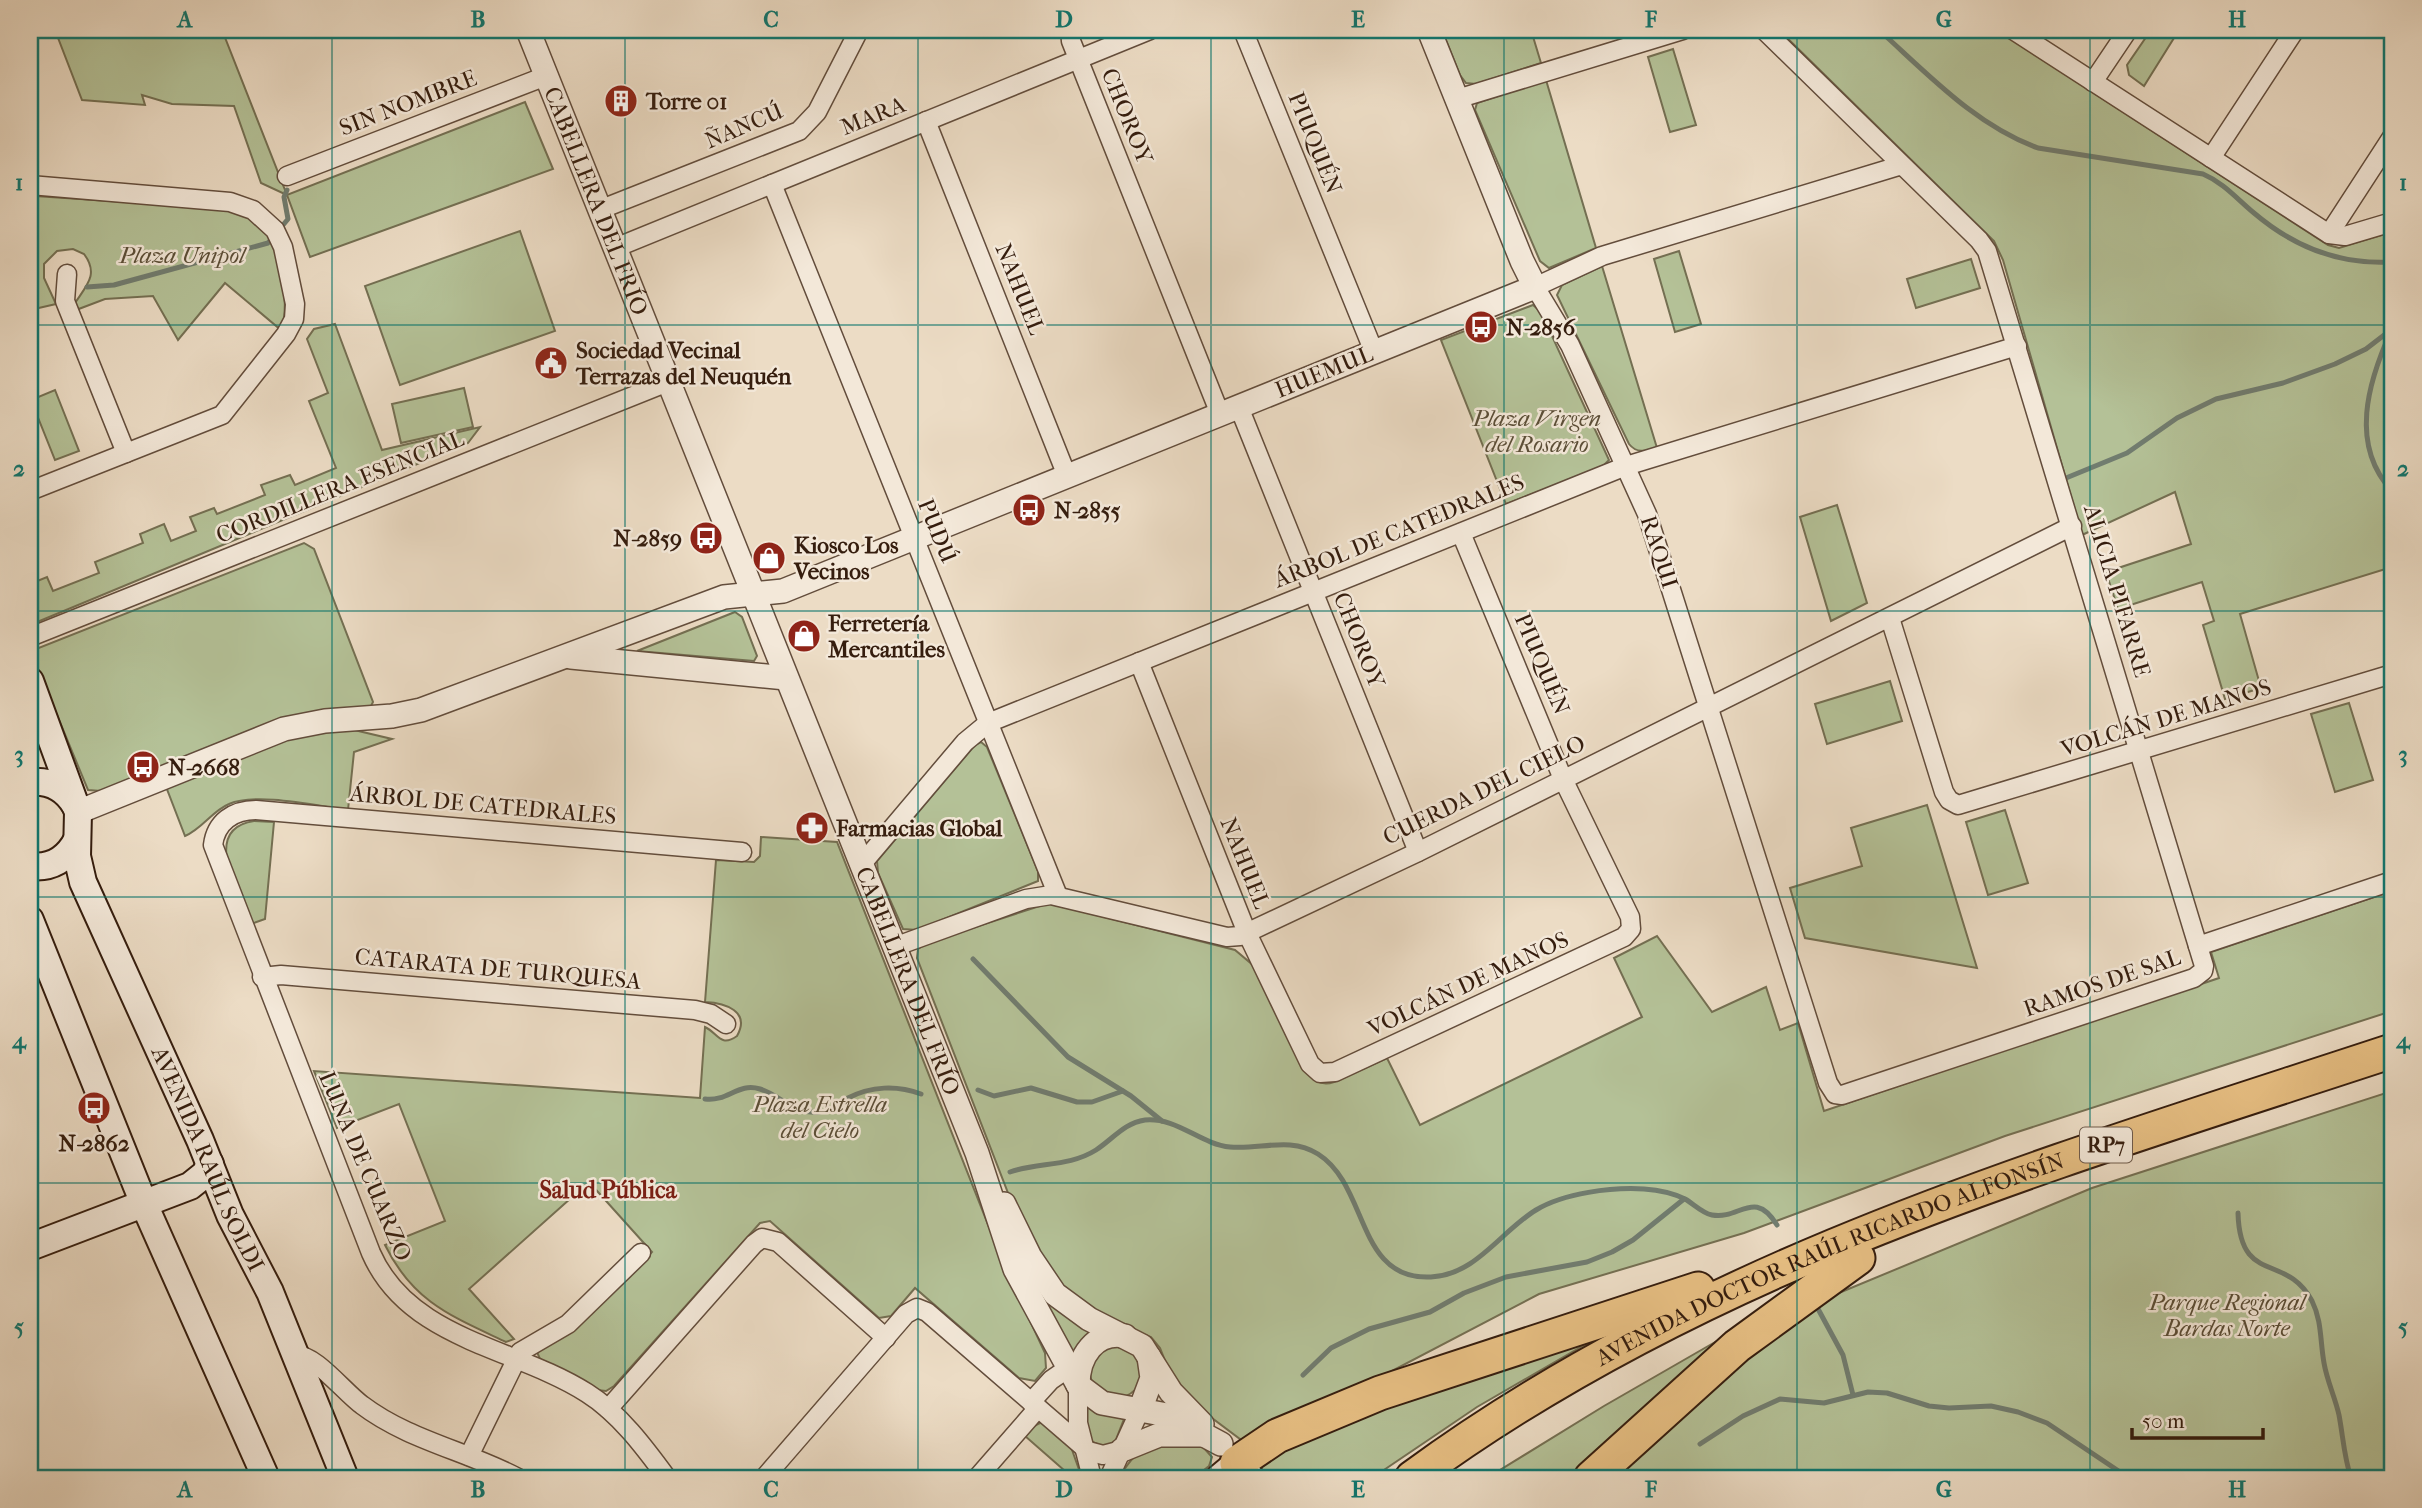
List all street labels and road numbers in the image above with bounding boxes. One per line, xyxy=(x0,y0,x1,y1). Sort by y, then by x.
street label: SIN NOMBRE xyxy=(336,64,480,142)
street label: CHOROY xyxy=(1096,64,1159,169)
street label: CABELLERA DEL FRÍO xyxy=(539,83,654,319)
street label: PIUQUÉN xyxy=(1282,88,1348,198)
street label: MARA xyxy=(837,90,910,141)
street label: ÑANCÚ xyxy=(701,97,787,155)
street label: NAHUEL xyxy=(990,239,1051,339)
street label: HUEMUL xyxy=(1271,340,1377,404)
street label: CORDILLERA ESENCIAL xyxy=(212,425,468,549)
street label: ÁRBOL DE CATEDRALES xyxy=(1269,468,1528,594)
street label: PUDÚ xyxy=(912,495,962,567)
street label: ALICIA PIFARRE xyxy=(2078,501,2156,680)
street label: RAQUI xyxy=(1635,512,1683,592)
street label: CHOROY xyxy=(1328,588,1391,693)
street label: PIUQUÉN xyxy=(1509,609,1575,719)
street label: VOLCÁN DE MANOS xyxy=(2057,673,2274,763)
street label: CUERDA DEL CIELO xyxy=(1379,729,1589,851)
street label: ÁRBOL DE CATEDRALES xyxy=(348,780,617,830)
street label: NAHUEL xyxy=(1215,813,1276,913)
street label: CABELLERA DEL FRÍO xyxy=(850,863,966,1099)
street label: VOLCÁN DE MANOS xyxy=(1362,926,1573,1043)
street label: CATARATA DE TURQUESA xyxy=(354,943,643,995)
street label: RAMOS DE SAL xyxy=(2020,943,2184,1022)
street label: AVENIDA RAÚL SOLDI xyxy=(145,1041,270,1276)
street label: LUNA DE CUARZO xyxy=(313,1067,417,1265)
road number: RP7 xyxy=(2080,1128,2132,1162)
street label: AVENIDA DOCTOR RAÚL RICARDO ALFONSÍN xyxy=(1590,1147,2068,1372)

